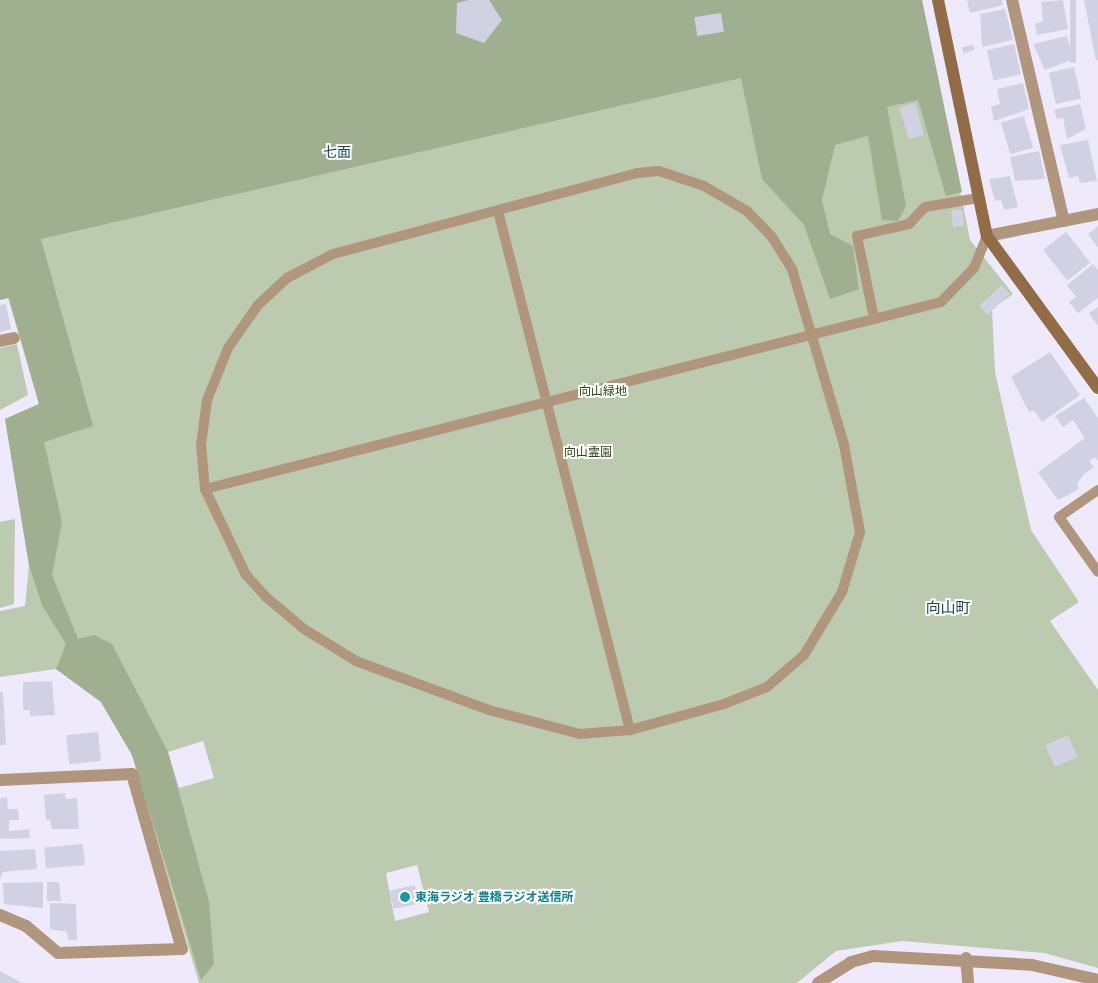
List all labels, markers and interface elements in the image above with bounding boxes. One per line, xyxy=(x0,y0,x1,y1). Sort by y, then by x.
district label: 七面 xyxy=(323,144,351,160)
park label: 向山緑地 xyxy=(579,384,627,398)
park label: 向山霊園 xyxy=(564,445,612,459)
district label: 向山町 xyxy=(926,599,970,617)
place label: 東海ラジオ 豊橋ラジオ送信所 xyxy=(415,890,574,904)
marker: 東海ラジオ 豊橋ラジオ送信所 xyxy=(399,891,411,903)

